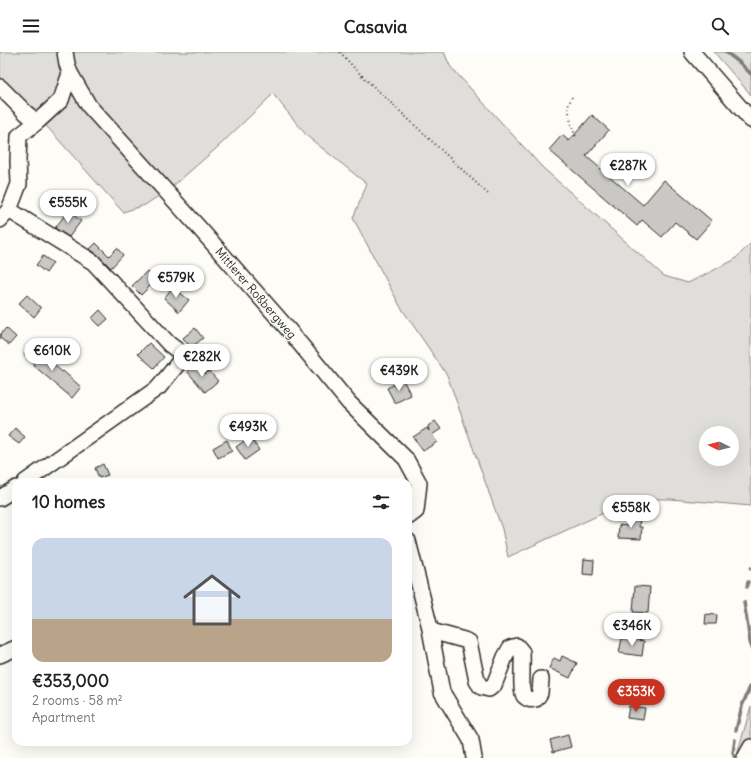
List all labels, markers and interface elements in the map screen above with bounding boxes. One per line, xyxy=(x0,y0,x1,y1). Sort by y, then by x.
icon: menu xyxy=(20,15,42,37)
text: Casavia xyxy=(344,15,407,38)
icon: search xyxy=(709,15,731,37)
pin: €287K xyxy=(600,153,656,187)
text: €287K xyxy=(609,157,647,174)
pin: €555K xyxy=(40,190,96,224)
text: €555K xyxy=(49,194,87,211)
street label: Mittlerer Roßbergweg xyxy=(212,244,300,342)
pin: €579K xyxy=(148,265,204,299)
text: €579K xyxy=(157,269,195,286)
pin: €610K xyxy=(24,338,80,372)
text: €610K xyxy=(33,342,71,359)
pin: €282K xyxy=(174,344,230,378)
text: €282K xyxy=(183,348,221,365)
pin: €439K xyxy=(371,358,427,392)
text: €439K xyxy=(380,362,418,379)
pin: €493K xyxy=(220,414,276,448)
text: €493K xyxy=(229,418,267,435)
north arrow xyxy=(699,426,739,466)
map controls xyxy=(699,426,739,466)
text: 10 homes xyxy=(32,491,105,513)
icon: filters xyxy=(370,491,392,513)
pin: €558K xyxy=(603,495,659,529)
text: €558K xyxy=(612,499,650,516)
icon: home xyxy=(176,564,248,636)
pin: €346K xyxy=(604,613,660,647)
text: €346K xyxy=(613,617,651,634)
text: €353,000 xyxy=(32,670,109,692)
pin: €353K xyxy=(608,679,664,713)
text: €353K xyxy=(617,683,655,700)
text: 2 rooms · 58 m² xyxy=(32,692,123,709)
text: Apartment xyxy=(32,709,95,726)

